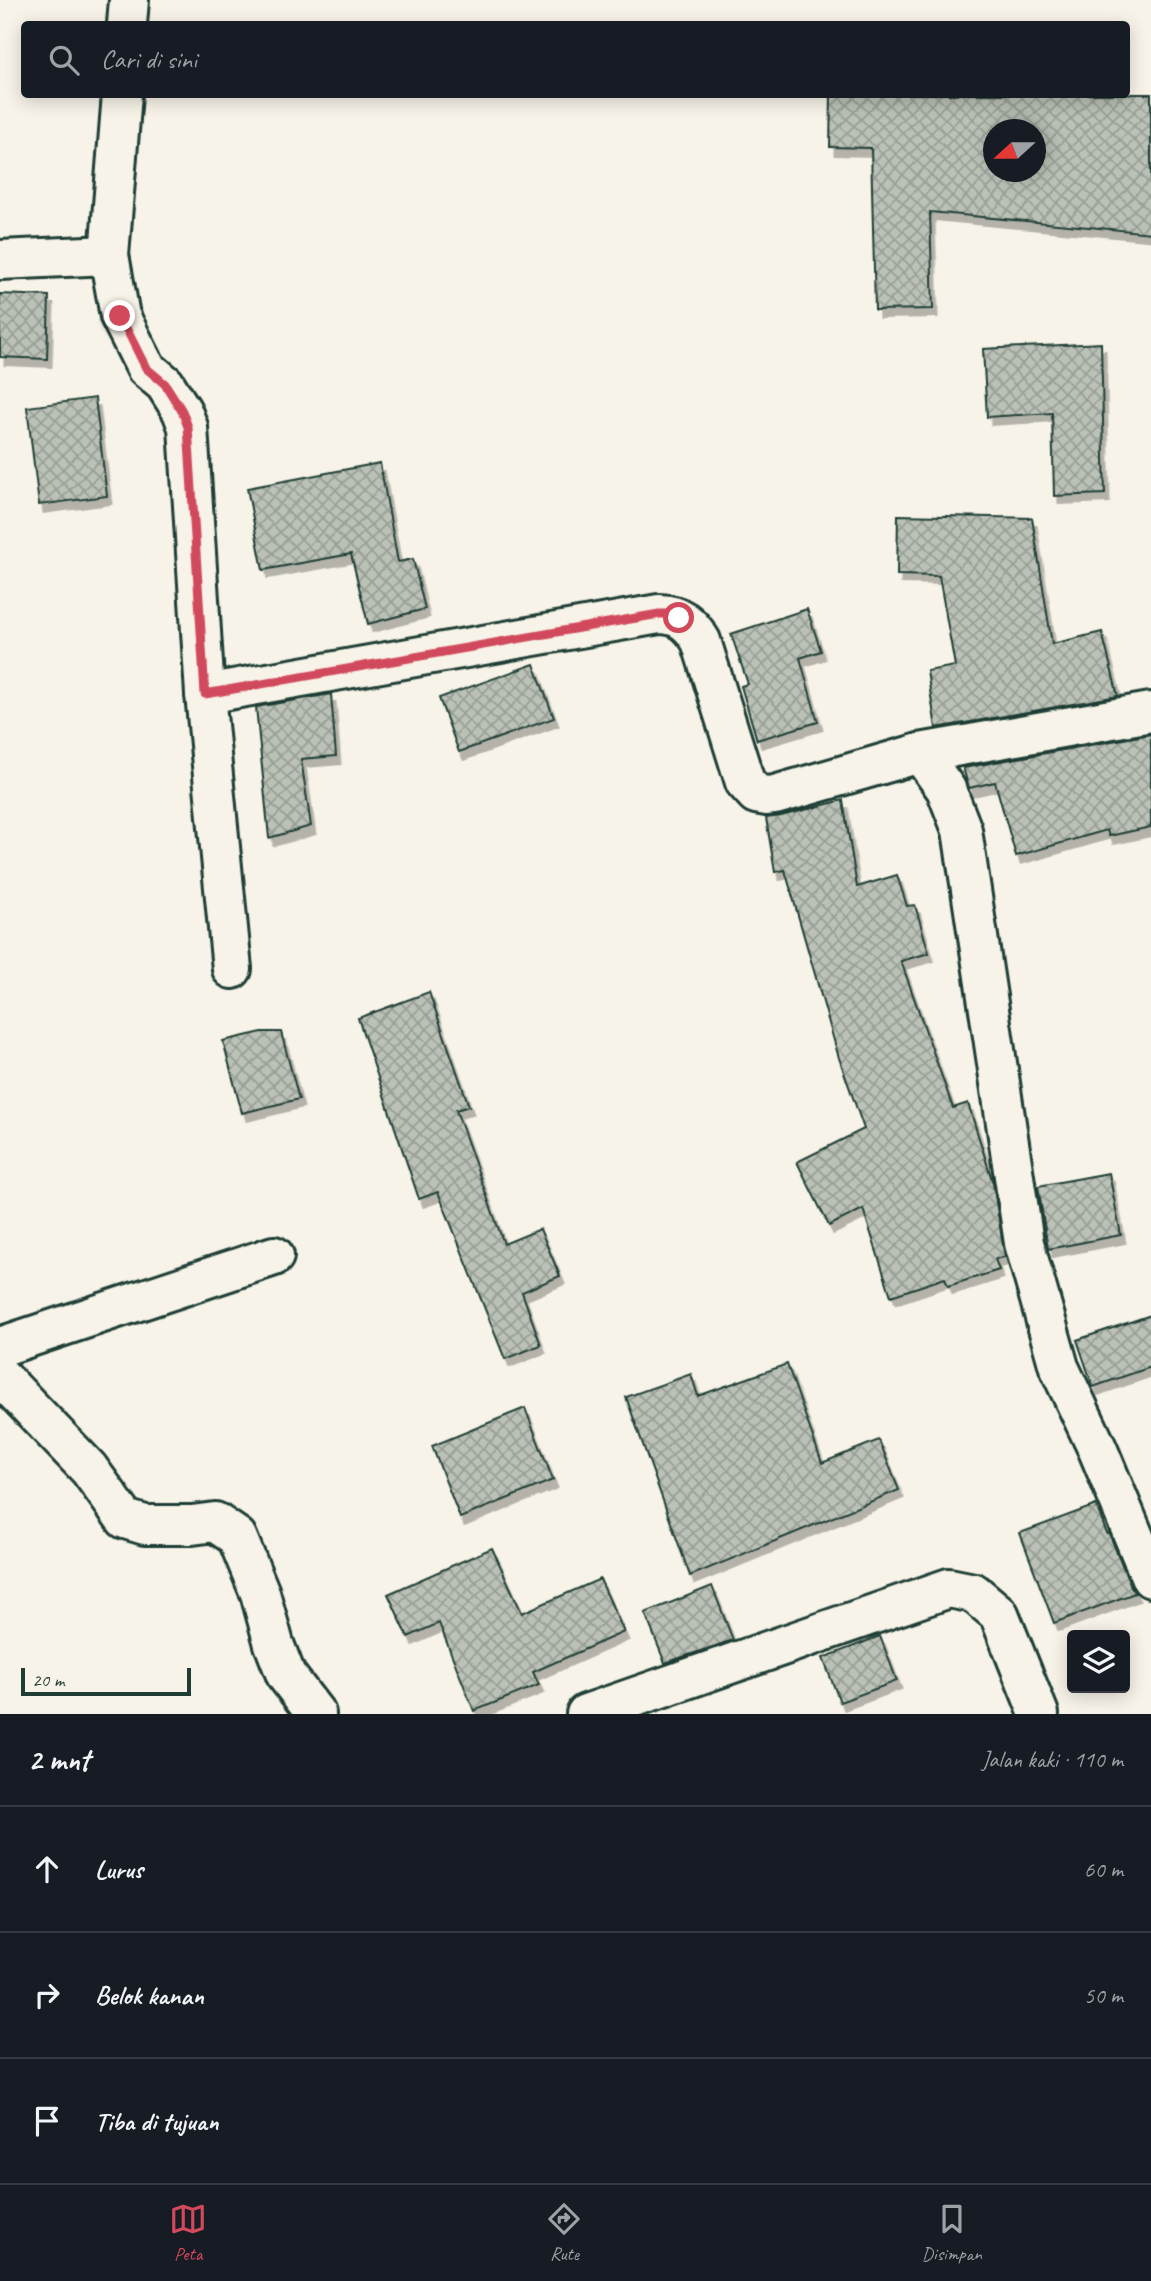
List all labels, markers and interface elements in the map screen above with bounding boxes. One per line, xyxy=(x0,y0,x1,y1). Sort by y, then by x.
search box xyxy=(21,21,1130,98)
icon: search xyxy=(45,41,83,79)
text: Cari di sini xyxy=(101,43,197,76)
north arrow xyxy=(983,119,1046,182)
route end xyxy=(104,300,135,331)
route start xyxy=(663,602,694,633)
map controls xyxy=(1067,1630,1130,1693)
button: layers xyxy=(1067,1630,1130,1693)
scale bar xyxy=(21,1665,191,1697)
text: 20 m xyxy=(32,1668,64,1692)
text: 2 mnt xyxy=(28,1741,90,1779)
text: Jalan kaki · 110 m xyxy=(981,1745,1123,1774)
icon: ahead xyxy=(28,1850,66,1888)
text: Lurus xyxy=(95,1853,143,1886)
text: 60 m xyxy=(1084,1855,1123,1884)
icon: right xyxy=(28,1976,66,2014)
text: Belok kanan xyxy=(95,1979,204,2012)
text: 50 m xyxy=(1084,1981,1123,2010)
icon: arrive xyxy=(28,2102,66,2140)
text: Tiba di tujuan xyxy=(95,2105,219,2138)
tab: Peta xyxy=(169,2200,207,2266)
tab: Rute xyxy=(545,2200,583,2266)
tab: Disimpan xyxy=(922,2200,982,2266)

